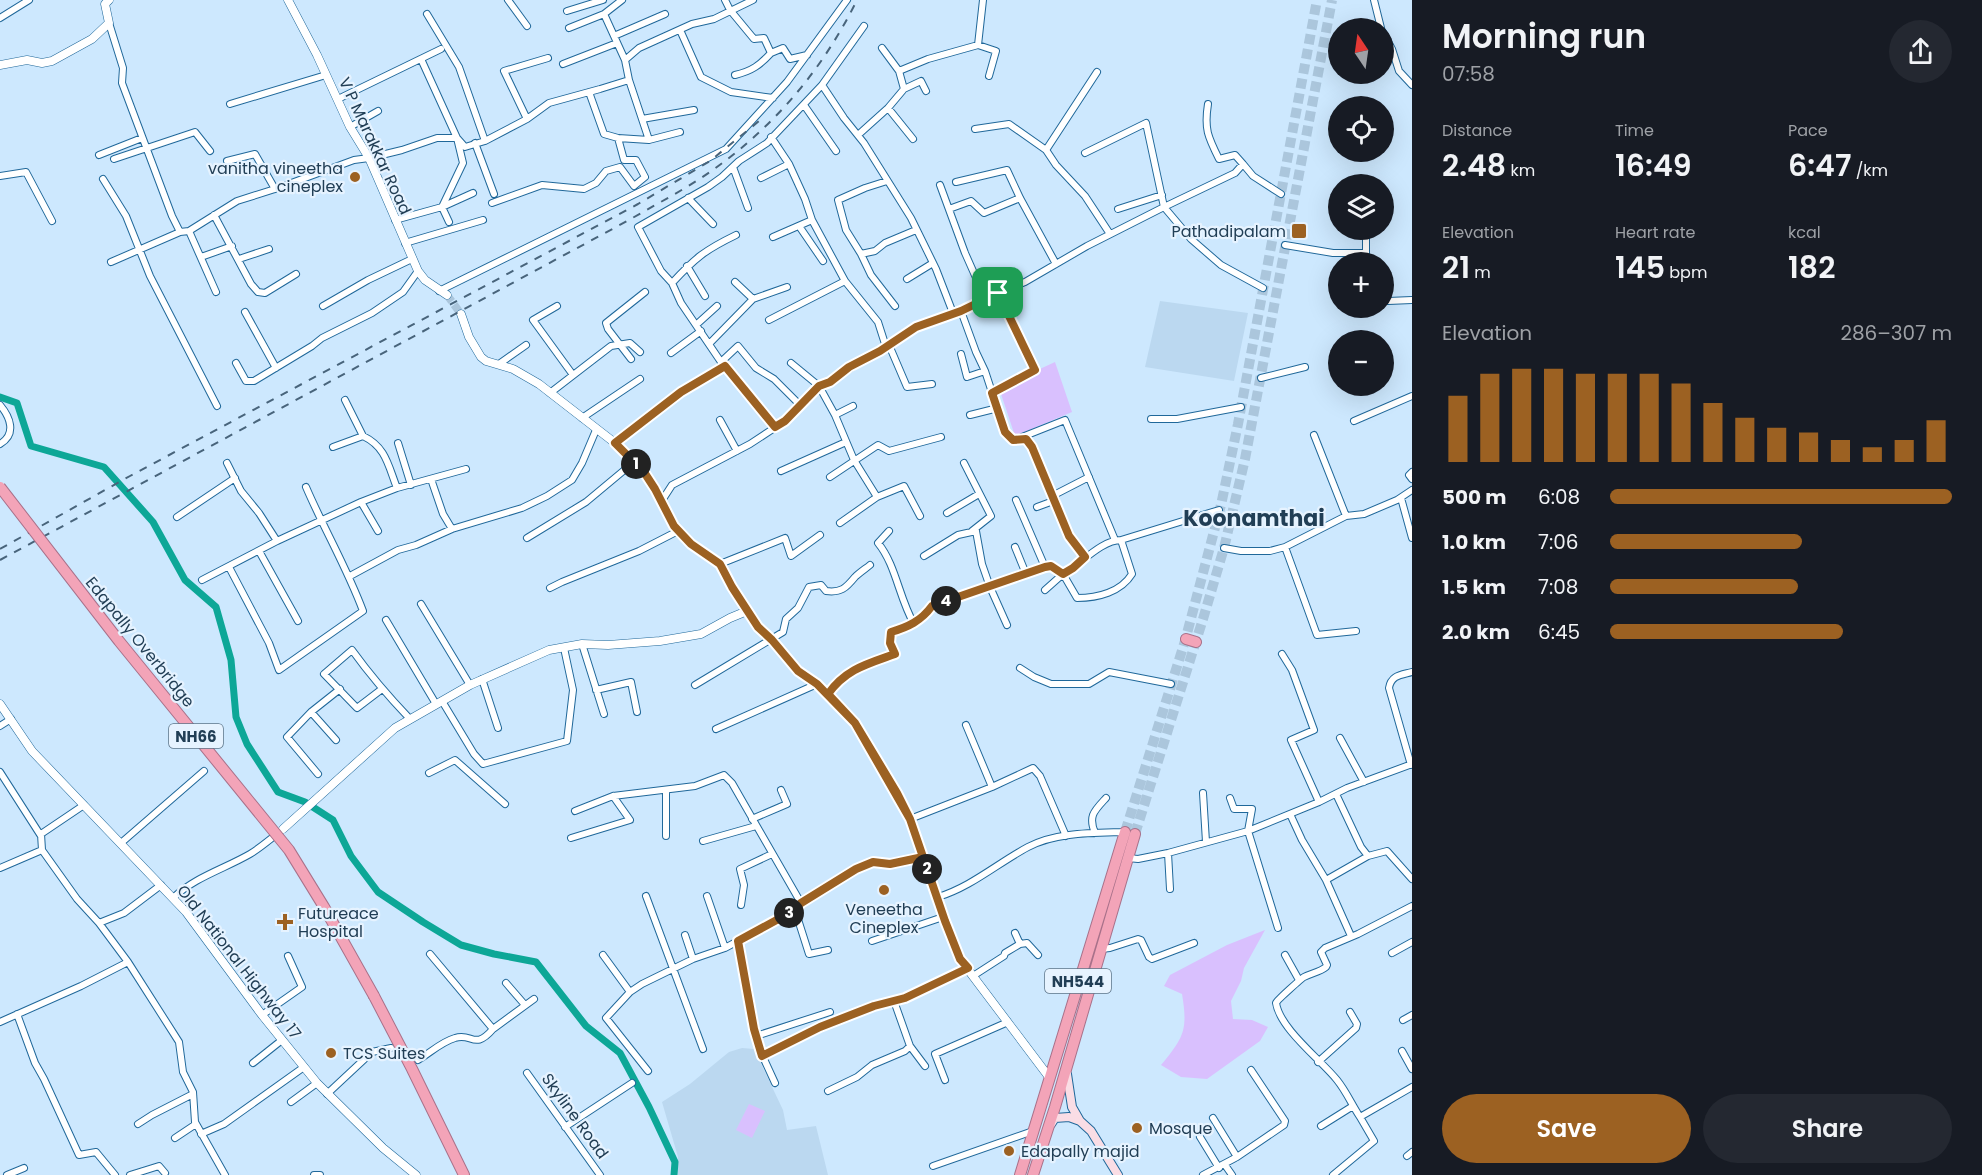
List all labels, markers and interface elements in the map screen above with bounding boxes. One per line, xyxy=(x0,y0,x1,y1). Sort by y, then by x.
text: Morning run xyxy=(1442,13,1646,60)
north arrow xyxy=(1328,18,1394,84)
map controls xyxy=(1328,18,1394,396)
button: share xyxy=(1889,20,1952,83)
text: 07:58 xyxy=(1442,60,1495,88)
street label: V P Marakkar Road xyxy=(333,74,417,218)
button: locate xyxy=(1328,96,1394,162)
text: Distance xyxy=(1442,119,1512,142)
text: Time xyxy=(1615,119,1654,142)
text: Pace xyxy=(1788,119,1828,142)
text: 2.48 xyxy=(1442,144,1506,187)
text: 16:49 xyxy=(1615,144,1692,187)
text: 6:47 xyxy=(1788,144,1851,187)
place label: vanitha vineetha cineplex xyxy=(208,157,343,198)
text: km xyxy=(1506,159,1535,182)
text: /km xyxy=(1851,159,1888,182)
marker: vanitha vineetha cineplex xyxy=(348,170,362,184)
button: layers xyxy=(1328,174,1394,240)
place label: Pathadipalam xyxy=(1171,220,1286,243)
text: Elevation xyxy=(1442,221,1514,244)
text: Heart rate xyxy=(1615,221,1695,244)
text: kcal xyxy=(1788,221,1821,244)
marker: Pathadipalam xyxy=(1290,222,1308,240)
text: 21 xyxy=(1442,246,1470,289)
text: 145 xyxy=(1615,246,1665,289)
text: 182 xyxy=(1788,246,1835,289)
button: + xyxy=(1328,252,1394,318)
text: m xyxy=(1470,261,1491,284)
text: bpm xyxy=(1665,261,1707,284)
pin xyxy=(972,267,1023,318)
icon: arrive xyxy=(981,276,1014,309)
text: Elevation xyxy=(1442,319,1532,347)
text: 286–307 m xyxy=(1840,319,1952,347)
button: − xyxy=(1328,330,1394,396)
pin: 1 xyxy=(621,449,651,479)
text: 1 xyxy=(633,452,639,475)
text: 500 m xyxy=(1442,483,1507,511)
text: 6:08 xyxy=(1538,483,1580,511)
district label: Koonamthai xyxy=(1183,503,1325,534)
text: 1.0 km xyxy=(1442,528,1506,556)
text: 7:06 xyxy=(1538,528,1578,556)
street label: Edapally Overbridge xyxy=(80,572,200,712)
text: 1.5 km xyxy=(1442,573,1506,601)
text: 7:08 xyxy=(1538,573,1578,601)
pin: 4 xyxy=(931,586,961,616)
text: 4 xyxy=(941,589,951,612)
text: 2.0 km xyxy=(1442,618,1510,646)
text: 6:45 xyxy=(1538,618,1580,646)
road number: NH66 xyxy=(169,724,223,748)
pin: 2 xyxy=(912,854,942,884)
text: 2 xyxy=(922,857,932,880)
street label: Old National Highway 17 xyxy=(171,880,307,1044)
marker: Veneetha Cineplex xyxy=(877,883,891,897)
pin: 3 xyxy=(774,898,804,928)
place label: Veneetha Cineplex xyxy=(845,898,923,939)
text: 3 xyxy=(784,901,794,924)
place label: Futureace Hospital xyxy=(298,902,379,943)
marker: Futureace Hospital xyxy=(276,913,294,931)
road number: NH544 xyxy=(1045,969,1111,993)
place label: TCS Suites xyxy=(343,1042,425,1065)
marker: TCS Suites xyxy=(324,1046,338,1060)
street label: Skyline Road xyxy=(536,1069,614,1163)
button: Save xyxy=(1442,1094,1691,1163)
button: Share xyxy=(1703,1094,1952,1163)
place label: Mosque xyxy=(1149,1117,1212,1140)
marker: Mosque xyxy=(1130,1121,1144,1135)
place label: Edapally majid xyxy=(1021,1140,1140,1163)
marker: Edapally majid xyxy=(1002,1144,1016,1158)

